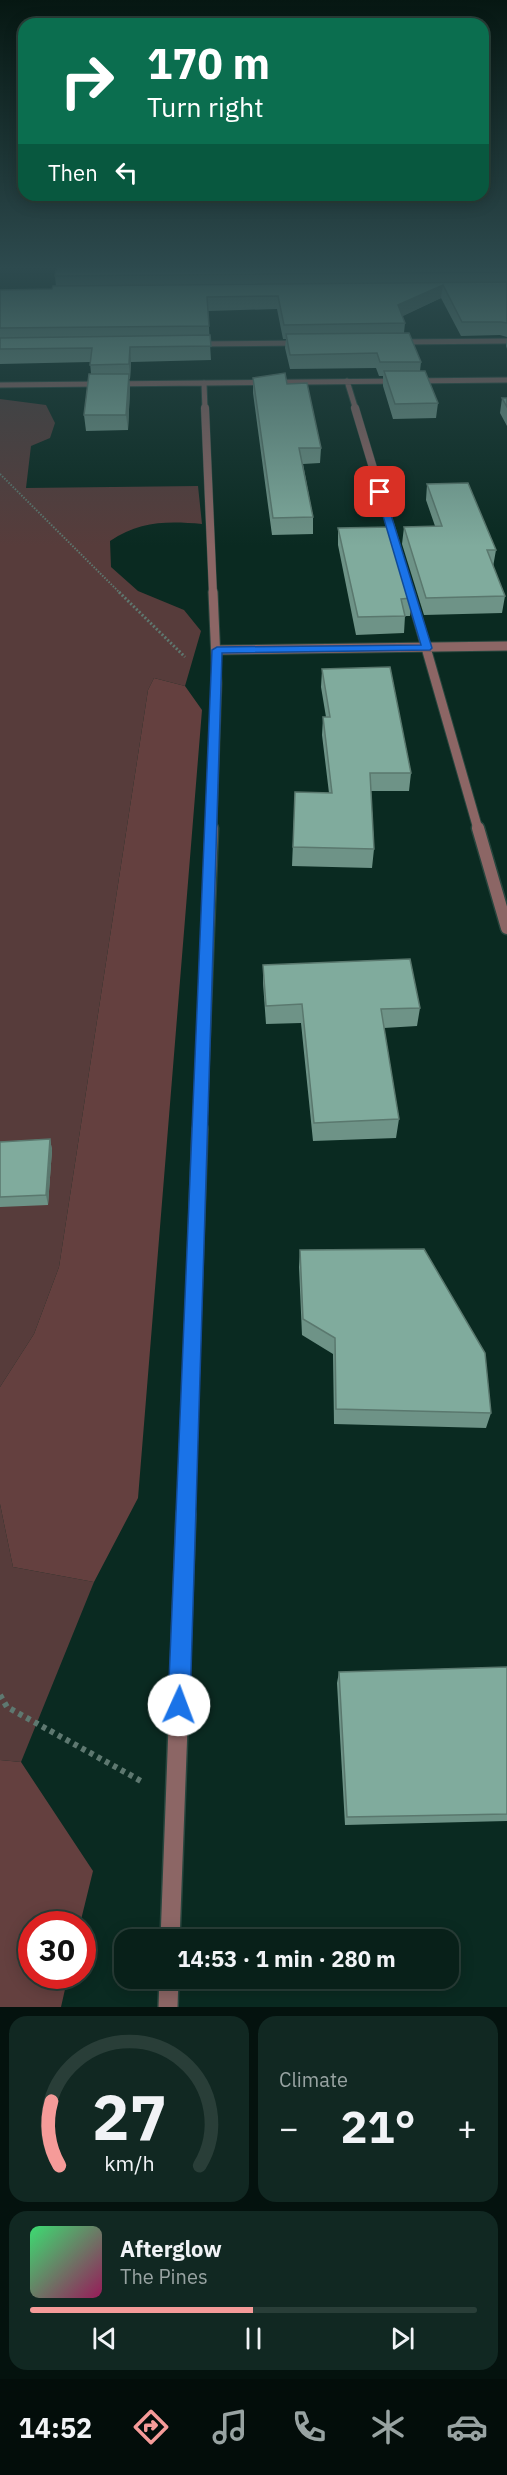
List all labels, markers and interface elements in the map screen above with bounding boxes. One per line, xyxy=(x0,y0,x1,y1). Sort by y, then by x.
text: 170 m xyxy=(147,36,270,91)
icon: right xyxy=(48,42,126,120)
text: Turn right xyxy=(147,89,264,124)
icon: left xyxy=(110,156,143,189)
text: Then xyxy=(48,158,98,187)
pin xyxy=(354,466,405,517)
icon: arrive xyxy=(363,475,396,508)
position arrow xyxy=(147,1673,211,1737)
speed limit sign: 30 xyxy=(18,1911,96,1989)
text: 14:53 · 1 min · 280 m xyxy=(177,1944,396,1973)
text: Climate xyxy=(279,2066,348,2093)
text: 27 xyxy=(92,2076,166,2157)
text: 21° xyxy=(340,2097,416,2155)
text: − xyxy=(279,2106,299,2149)
text: + xyxy=(457,2106,477,2149)
text: km/h xyxy=(104,2149,154,2177)
text: Afterglow xyxy=(120,2234,222,2263)
text: The Pines xyxy=(120,2263,208,2290)
icon: previous xyxy=(88,2322,121,2355)
icon: pause xyxy=(237,2322,270,2355)
icon: next xyxy=(386,2322,419,2355)
icon: directions xyxy=(130,2406,172,2448)
icon: music xyxy=(209,2406,251,2448)
icon: phone xyxy=(288,2406,330,2448)
icon: climate xyxy=(367,2406,409,2448)
icon: car xyxy=(446,2406,488,2448)
text: 14:52 xyxy=(19,2410,92,2445)

